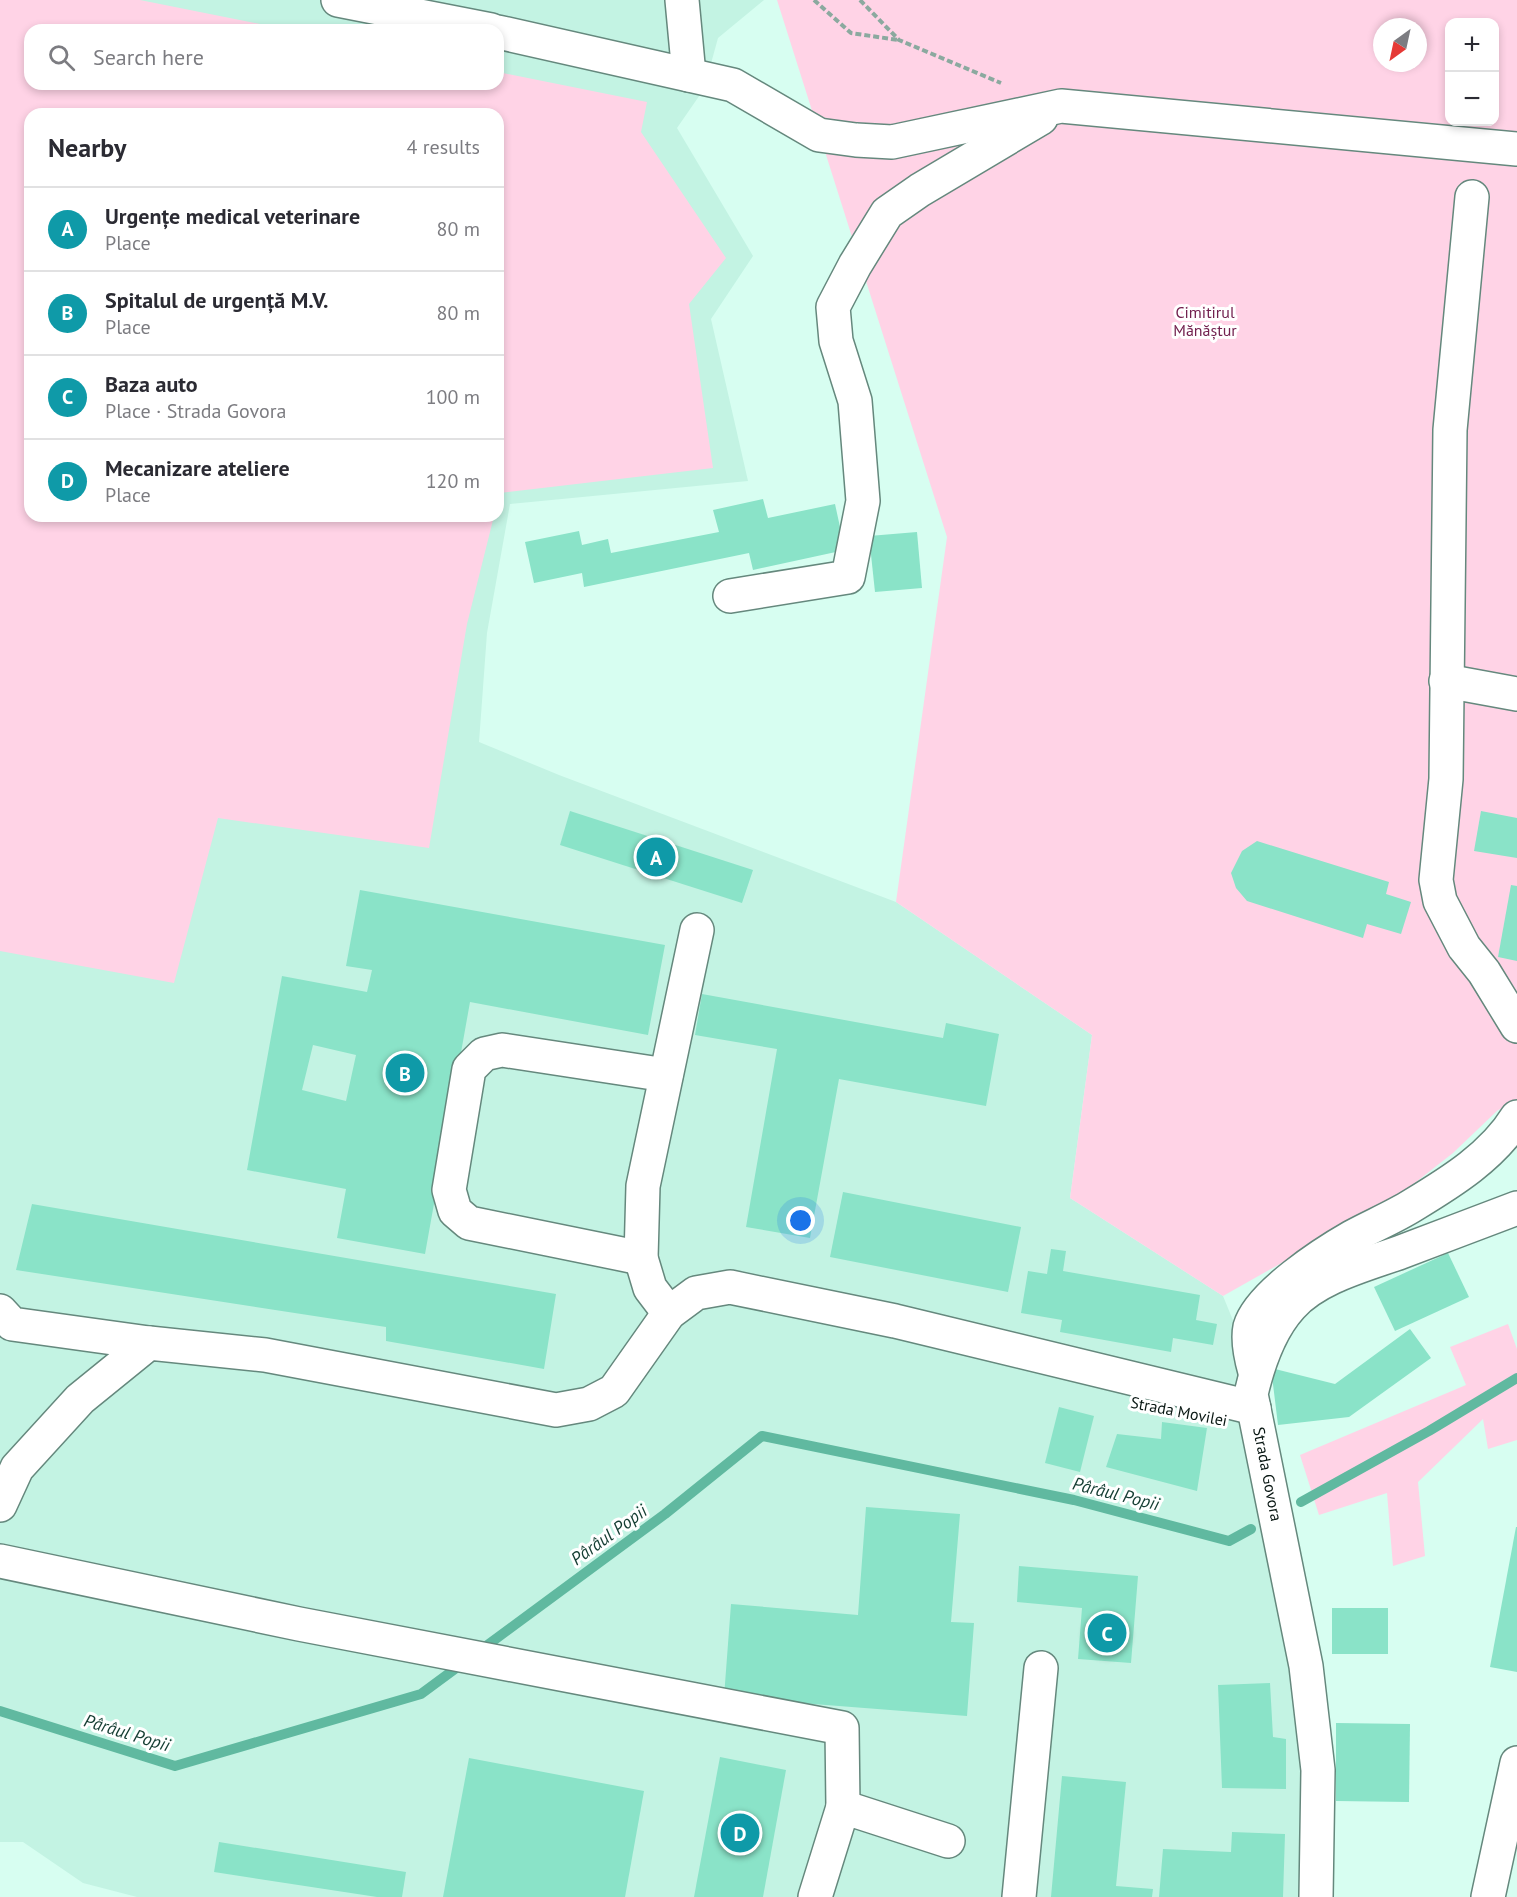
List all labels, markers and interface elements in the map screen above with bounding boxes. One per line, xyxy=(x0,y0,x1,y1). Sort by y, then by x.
north arrow xyxy=(1373,18,1427,72)
map controls xyxy=(1445,18,1499,126)
button: + xyxy=(1445,18,1499,72)
search box xyxy=(24,24,504,90)
icon: search xyxy=(45,41,78,74)
text: Search here xyxy=(93,43,204,71)
button: − xyxy=(1445,72,1499,126)
text: Nearby xyxy=(48,131,126,164)
text: 4 results xyxy=(407,134,480,160)
text: Urgențe medical veterinare xyxy=(105,202,360,230)
text: A xyxy=(61,216,74,242)
text: 80 m xyxy=(437,216,480,242)
text: Place xyxy=(105,230,151,256)
text: Spitalul de urgență M.V. xyxy=(105,286,329,314)
text: B xyxy=(62,300,73,326)
text: 80 m xyxy=(437,300,480,326)
park label: Cimitirul Mănăștur xyxy=(1173,302,1237,340)
text: Place xyxy=(105,314,151,340)
text: Baza auto xyxy=(105,370,198,398)
text: C xyxy=(62,384,73,410)
text: 100 m xyxy=(426,384,480,410)
text: Place · Strada Govora xyxy=(105,398,286,424)
text: Mecanizare ateliere xyxy=(105,454,290,482)
text: D xyxy=(61,468,74,494)
text: 120 m xyxy=(426,468,480,494)
text: Place xyxy=(105,482,151,508)
pin: A xyxy=(636,834,676,880)
pin: B xyxy=(386,1050,424,1096)
your location xyxy=(786,1206,815,1235)
street label: Strada Movilei xyxy=(1129,1392,1229,1430)
street label: Strada Govora xyxy=(1249,1425,1287,1523)
water label: Pârâul Popii xyxy=(1070,1472,1163,1516)
water label: Pârâul Popii xyxy=(566,1498,652,1570)
pin: C xyxy=(1088,1610,1126,1656)
water label: Pârâul Popii xyxy=(81,1709,174,1757)
pin: D xyxy=(720,1810,760,1856)

